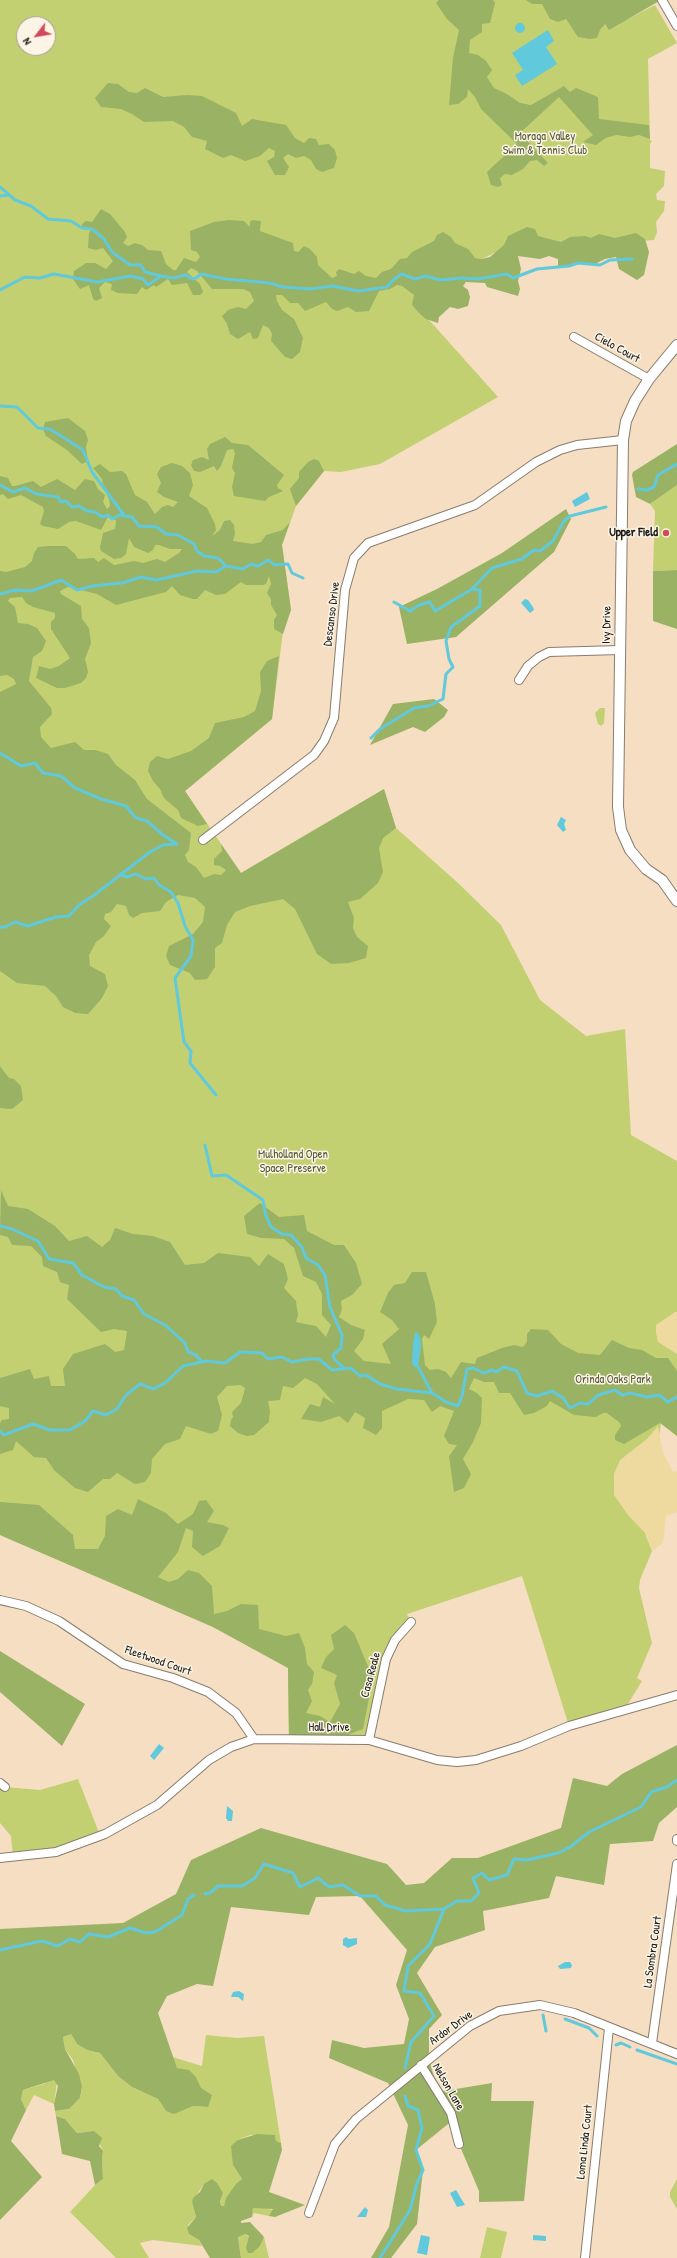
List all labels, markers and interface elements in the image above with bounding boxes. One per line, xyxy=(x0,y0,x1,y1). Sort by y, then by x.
north arrow xyxy=(16,16,56,56)
text: N xyxy=(19,36,34,48)
park label: Moraga Valley Swim & Tennis Club xyxy=(503,130,587,158)
street label: Cielo Court xyxy=(592,330,642,366)
place label: Upper Field xyxy=(609,526,658,540)
marker: Upper Field xyxy=(661,528,671,538)
street label: Descanso Drive xyxy=(321,581,343,647)
street label: Ivy Drive xyxy=(599,606,615,644)
park label: Mulholland Open Space Preserve xyxy=(258,1148,328,1176)
park label: Orinda Oaks Park xyxy=(575,1373,651,1387)
street label: Fleetwood Court xyxy=(123,1643,193,1679)
street label: Casa Reale xyxy=(358,1651,384,1699)
street label: Hall Drive xyxy=(309,1721,349,1735)
street label: La Sombra Court xyxy=(641,1915,665,1989)
street label: Ardor Drive xyxy=(427,2007,475,2049)
street label: Nelson Lane xyxy=(429,2061,467,2113)
street label: Loma Linda Court xyxy=(574,2104,596,2180)

